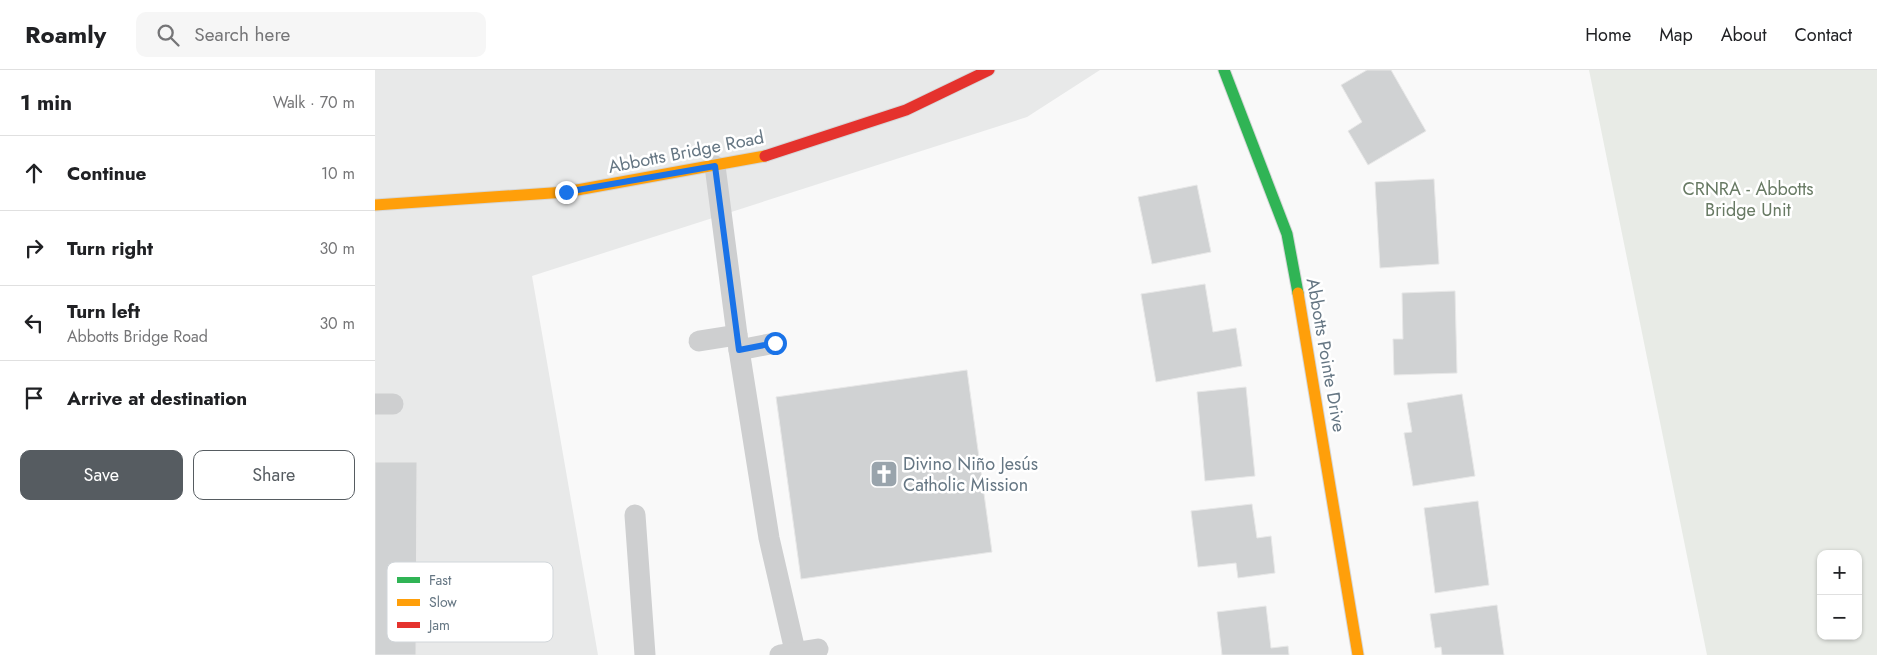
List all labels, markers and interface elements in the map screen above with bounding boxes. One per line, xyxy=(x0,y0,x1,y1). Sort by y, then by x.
search box xyxy=(136,12,486,57)
text: Roamly xyxy=(25,17,106,52)
icon: search xyxy=(154,21,182,49)
text: Search here xyxy=(194,21,290,48)
text: Home xyxy=(1585,22,1631,48)
text: Map xyxy=(1659,22,1693,48)
text: About xyxy=(1721,22,1766,48)
text: Contact xyxy=(1794,22,1852,48)
text: 1 min xyxy=(20,88,72,118)
text: Walk · 70 m xyxy=(273,91,355,114)
street label: Abbotts Bridge Road xyxy=(606,124,766,180)
icon: ahead xyxy=(20,159,48,187)
text: Continue xyxy=(67,160,146,187)
text: 10 m xyxy=(321,162,355,185)
park label: CRNRA - Abbotts Bridge Unit xyxy=(1682,176,1814,223)
route end xyxy=(555,181,578,204)
icon: right xyxy=(20,234,48,262)
text: Turn right xyxy=(67,235,153,262)
text: 30 m xyxy=(319,237,355,260)
street label: Abbotts Pointe Drive xyxy=(1300,276,1352,434)
text: Turn left xyxy=(67,298,140,325)
icon: left xyxy=(20,309,48,337)
text: 30 m xyxy=(319,312,355,335)
text: Abbotts Bridge Road xyxy=(67,325,208,348)
route start xyxy=(764,332,787,355)
icon: arrive xyxy=(20,384,48,412)
text: Arrive at destination xyxy=(67,385,247,412)
button: Save xyxy=(20,450,183,500)
button: Share xyxy=(193,450,355,500)
place label: Divino Niño Jesús Catholic Mission xyxy=(903,451,1038,498)
church icon: Divino Niño Jesús Catholic Mission xyxy=(869,459,899,489)
map controls xyxy=(1817,550,1862,640)
button: + xyxy=(1817,550,1862,595)
legend xyxy=(387,562,553,642)
text: Fast xyxy=(429,570,452,590)
text: Slow xyxy=(429,592,457,612)
button: − xyxy=(1817,595,1862,640)
text: Jam xyxy=(427,615,450,635)

